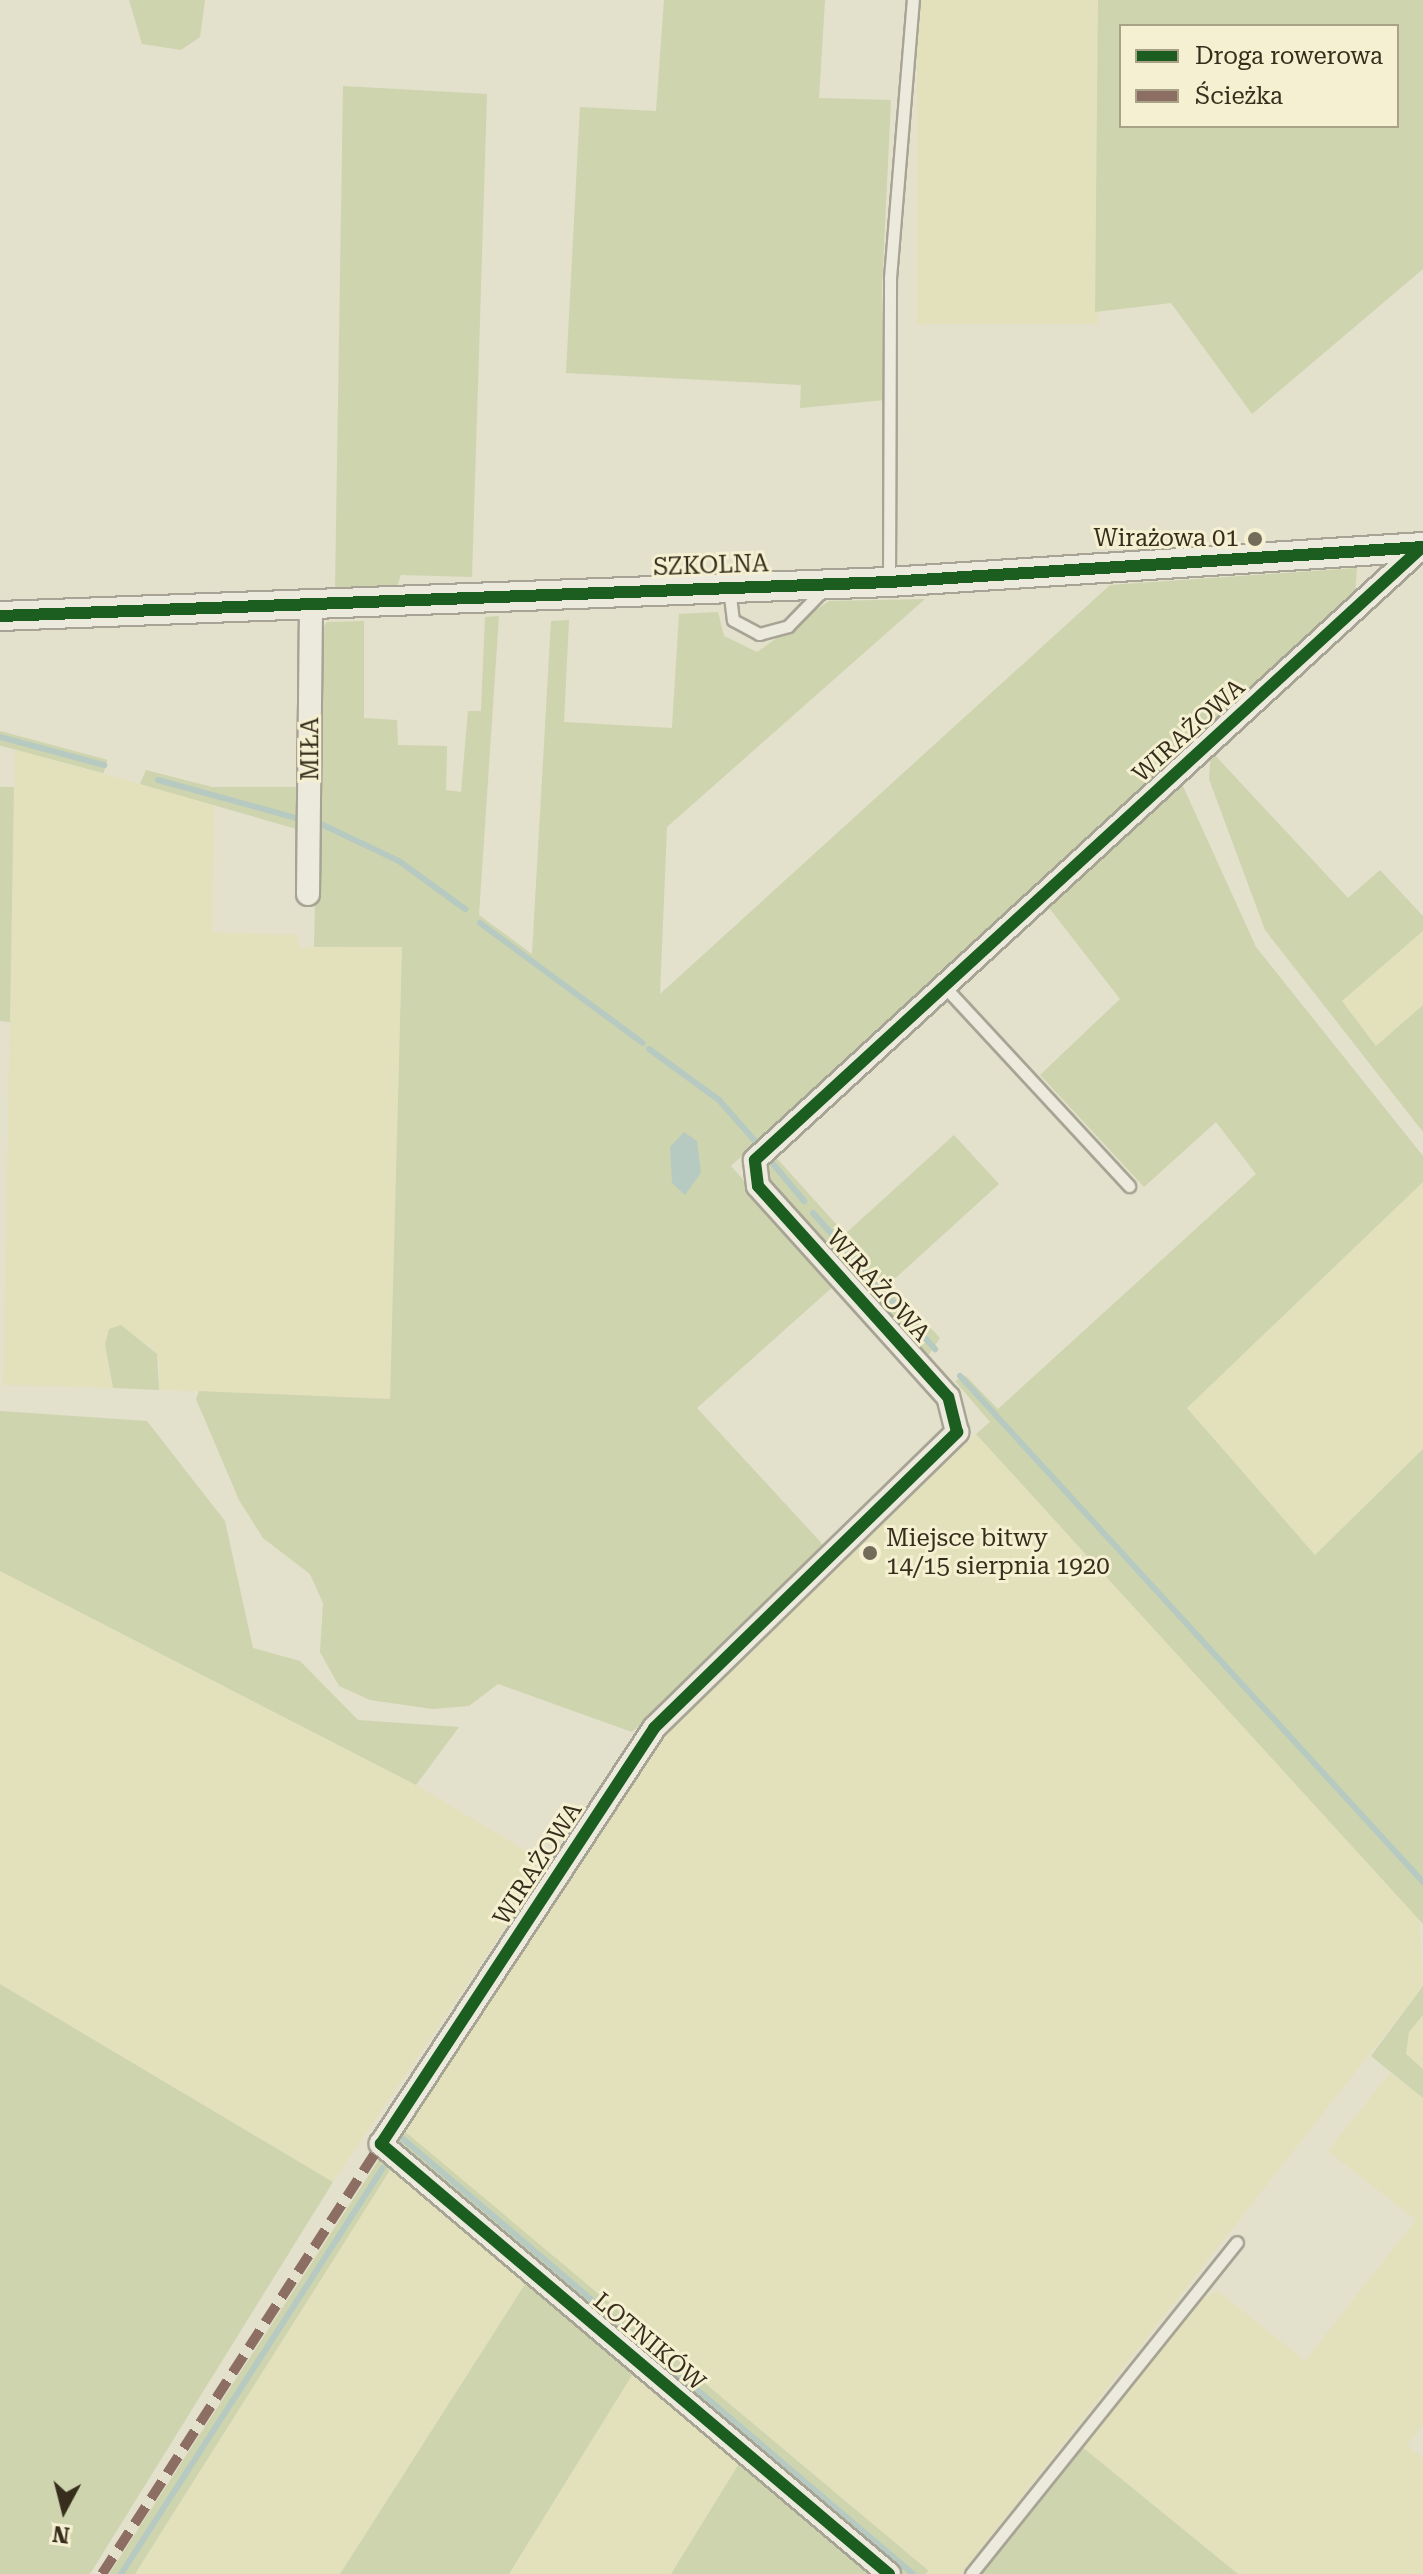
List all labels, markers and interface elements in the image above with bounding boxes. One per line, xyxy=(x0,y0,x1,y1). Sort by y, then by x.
legend xyxy=(1119,24,1399,128)
text: Droga rowerowa xyxy=(1195,42,1383,70)
text: Ścieżka xyxy=(1195,82,1283,110)
place label: Wirażowa 01 xyxy=(1093,525,1239,553)
marker: Wirażowa 01 xyxy=(1246,530,1264,548)
street label: SZKOLNA xyxy=(653,550,769,582)
street label: WIRAŻOWA xyxy=(1127,673,1251,789)
street label: MIŁA xyxy=(297,717,325,781)
street label: WIRAŻOWA xyxy=(820,1224,936,1348)
place label: Miejsce bitwy 14/15 sierpnia 1920 xyxy=(886,1525,1110,1581)
marker: Miejsce bitwy 14/15 sierpnia 1920 xyxy=(861,1544,879,1562)
street label: WIRAŻOWA xyxy=(488,1797,588,1931)
street label: LOTNIKÓW xyxy=(587,2287,711,2397)
north arrow xyxy=(24,2470,104,2550)
text: N xyxy=(51,2521,71,2548)

